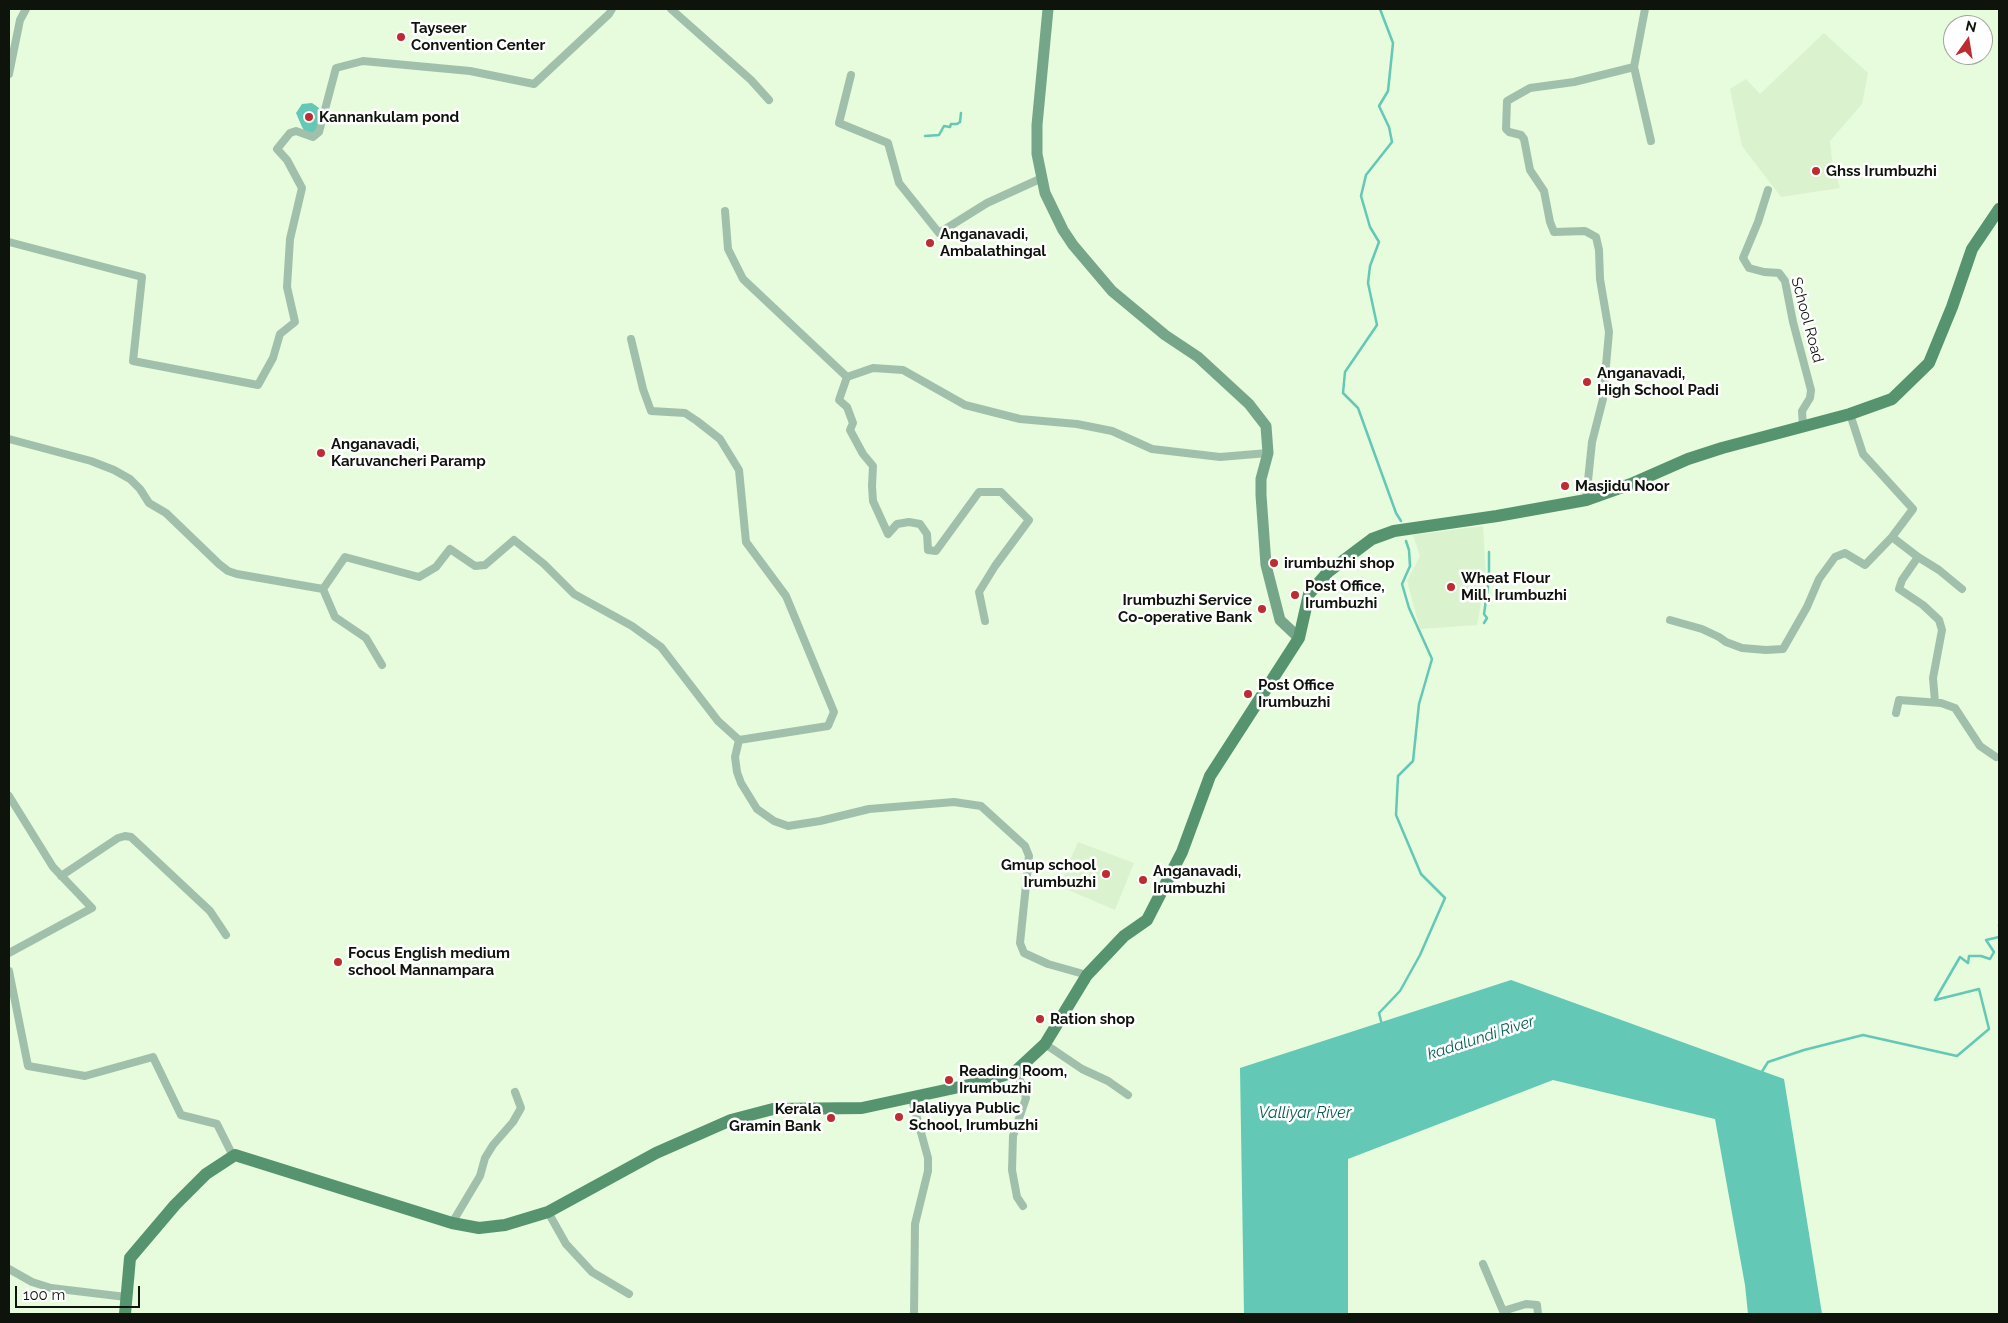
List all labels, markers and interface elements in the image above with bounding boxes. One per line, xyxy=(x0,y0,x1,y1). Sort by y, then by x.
north arrow xyxy=(1943,15,1993,65)
text: N xyxy=(1964,17,1978,35)
place label: Tayseer Convention Center xyxy=(411,19,545,54)
marker: Tayseer Convention Center xyxy=(395,31,407,43)
place label: Kannankulam pond xyxy=(319,108,459,126)
marker: Kannankulam pond xyxy=(303,111,315,123)
place label: Ghss Irumbuzhi xyxy=(1826,162,1937,180)
marker: Ghss Irumbuzhi xyxy=(1810,165,1822,177)
place label: Anganavadi, Ambalathingal xyxy=(940,225,1046,260)
marker: Anganavadi, Ambalathingal xyxy=(924,237,936,249)
street label: School Road xyxy=(1787,275,1827,365)
place label: Anganavadi, High School Padi xyxy=(1597,364,1719,399)
marker: Anganavadi, High School Padi xyxy=(1581,376,1593,388)
place label: Anganavadi, Karuvancheri Paramp xyxy=(331,435,486,470)
marker: Anganavadi, Karuvancheri Paramp xyxy=(315,447,327,459)
place label: Masjidu Noor xyxy=(1575,477,1669,495)
marker: Masjidu Noor xyxy=(1559,480,1571,492)
place label: irumbuzhi shop xyxy=(1284,554,1395,572)
marker: irumbuzhi shop xyxy=(1268,557,1280,569)
place label: Wheat Flour Mill, Irumbuzhi xyxy=(1461,569,1567,604)
place label: Post Office, Irumbuzhi xyxy=(1305,577,1385,612)
marker: Wheat Flour Mill, Irumbuzhi xyxy=(1445,581,1457,593)
marker: Post Office, Irumbuzhi xyxy=(1289,589,1301,601)
place label: Irumbuzhi Service Co-operative Bank xyxy=(1118,591,1252,626)
marker: Irumbuzhi Service Co-operative Bank xyxy=(1256,603,1268,615)
place label: Post Office Irumbuzhi xyxy=(1258,676,1334,711)
marker: Post Office Irumbuzhi xyxy=(1242,688,1254,700)
place label: Gmup school Irumbuzhi xyxy=(1001,856,1096,891)
place label: Anganavadi, Irumbuzhi xyxy=(1153,862,1241,897)
marker: Gmup school Irumbuzhi xyxy=(1100,868,1112,880)
marker: Anganavadi, Irumbuzhi xyxy=(1137,874,1149,886)
place label: Focus English medium school Mannampara xyxy=(348,944,510,979)
marker: Focus English medium school Mannampara xyxy=(332,956,344,968)
place label: Ration shop xyxy=(1050,1010,1135,1028)
water label: kadalundi River xyxy=(1425,1012,1537,1064)
marker: Ration shop xyxy=(1034,1013,1046,1025)
place label: Reading Room, Irumbuzhi xyxy=(959,1062,1067,1097)
marker: Reading Room, Irumbuzhi xyxy=(943,1074,955,1086)
place label: Jalaliyya Public School, Irumbuzhi xyxy=(909,1099,1038,1134)
place label: Kerala Gramin Bank xyxy=(729,1100,821,1135)
water label: Valliyar River xyxy=(1259,1103,1351,1123)
marker: Jalaliyya Public School, Irumbuzhi xyxy=(893,1111,905,1123)
marker: Kerala Gramin Bank xyxy=(825,1112,837,1124)
scale bar xyxy=(18,1276,142,1308)
text: 100 m xyxy=(23,1286,65,1304)

